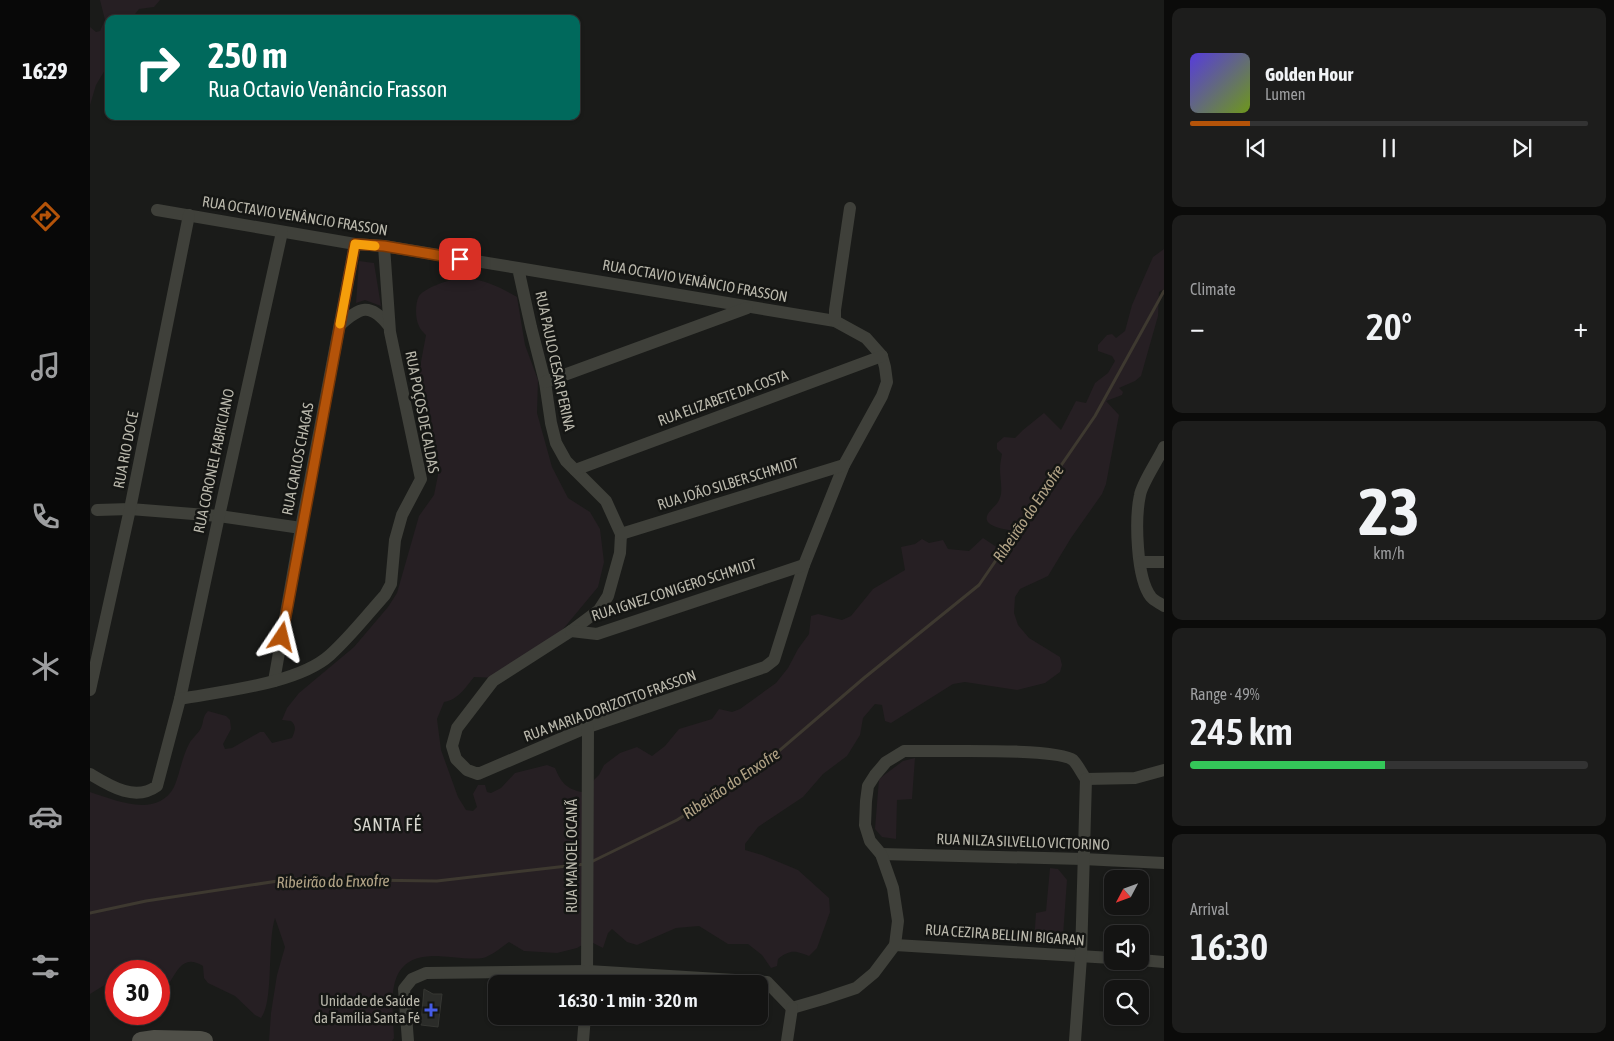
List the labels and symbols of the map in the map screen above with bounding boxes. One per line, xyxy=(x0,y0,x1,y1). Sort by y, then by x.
street label: RUA OCTAVIO VENÂNCIO FRASSON xyxy=(201,192,389,239)
pin xyxy=(439,238,481,280)
street label: RUA OCTAVIO VENÂNCIO FRASSON xyxy=(601,256,789,305)
street label: RUA PAULO CESAR PERINA xyxy=(532,289,579,433)
street label: RUA POÇOS DE CALDAS xyxy=(402,349,443,475)
street label: RUA ELIZABETE DA COSTA xyxy=(656,366,791,429)
street label: RUA CORONEL FABRICIANO xyxy=(190,387,237,535)
street label: RUA CARLOS CHAGAS xyxy=(278,401,317,517)
street label: RUA RIO DOCE xyxy=(110,409,141,490)
street label: RUA JOÃO SILBER SCHMIDT xyxy=(655,454,801,513)
water label: Ribeirão do Enxofre xyxy=(989,461,1067,565)
street label: RUA IGNEZ CONIGERO SCHMIDT xyxy=(589,555,759,624)
position arrow xyxy=(255,610,307,662)
street label: RUA MARIA DORIZOTTO FRASSON xyxy=(521,666,698,745)
water label: Ribeirão do Enxofre xyxy=(679,744,783,822)
street label: RUA MANOEL OCANÃ xyxy=(563,798,580,913)
district label: SANTA FÉ xyxy=(354,814,422,835)
street label: RUA NILZA SILVELLO VICTORINO xyxy=(936,830,1110,853)
north arrow xyxy=(1104,870,1149,915)
water label: Ribeirão do Enxofre xyxy=(276,871,390,891)
street label: RUA CEZIRA BELLINI BIGARAN xyxy=(925,920,1085,949)
speed limit sign: 30 xyxy=(105,960,170,1025)
place label: Unidade de Saúde da Família Santa Fé xyxy=(314,992,420,1026)
marker: Unidade de Saúde da Família Santa Fé xyxy=(424,1003,438,1017)

